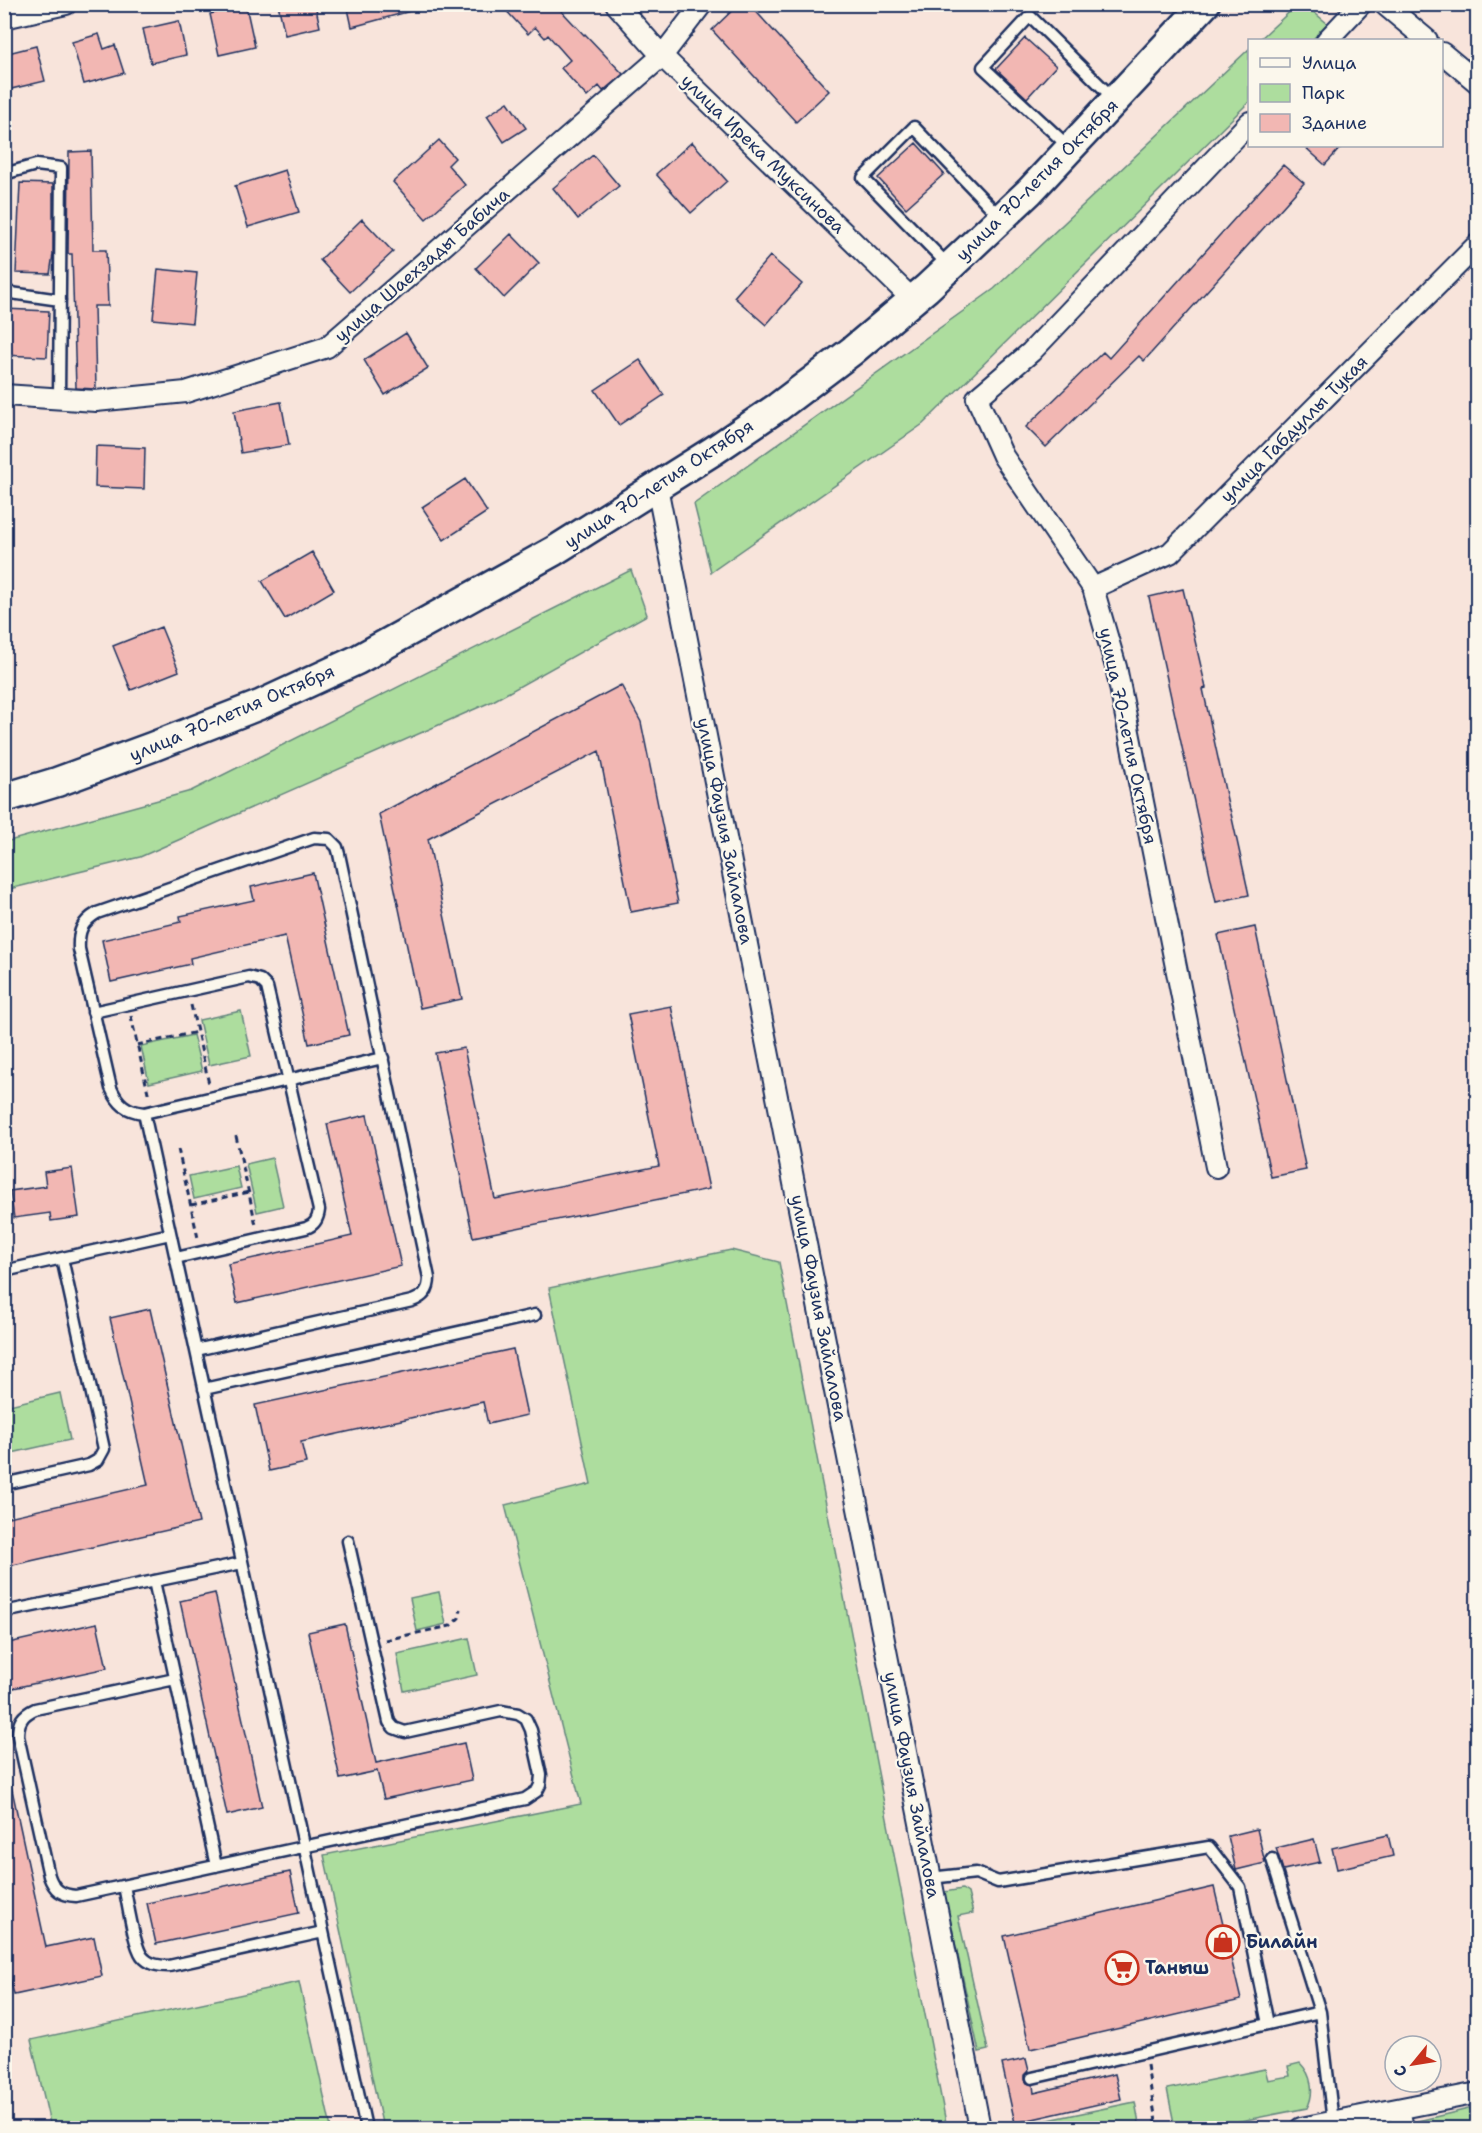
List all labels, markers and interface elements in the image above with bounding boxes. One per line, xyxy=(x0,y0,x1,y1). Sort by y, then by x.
legend xyxy=(1248,39,1443,147)
text: Улица xyxy=(1302,51,1356,75)
street label: улица Ирека Муксинова xyxy=(676,69,850,239)
text: Парк xyxy=(1302,81,1345,105)
street label: улица 70-летия Октября xyxy=(950,93,1124,267)
text: Здание xyxy=(1302,111,1367,135)
street label: улица Шаехзады Бабича xyxy=(329,182,515,348)
street label: улица Габдуллы Тукая xyxy=(1215,350,1373,508)
street label: улица 70-летия Октября xyxy=(560,414,758,554)
street label: улица 70-летия Октября xyxy=(1093,626,1163,846)
street label: улица 70-летия Октября xyxy=(126,659,338,767)
street label: улица Фаузия Зайлалова xyxy=(691,716,759,946)
street label: улица Фаузия Зайлалова xyxy=(785,1193,853,1423)
street label: улица Фаузия Зайлалова xyxy=(878,1670,946,1900)
shop icon: Билайн xyxy=(1205,1924,1241,1960)
place label: Билайн xyxy=(1246,1930,1318,1954)
supermarket icon: Таныш xyxy=(1104,1950,1140,1986)
place label: Таныш xyxy=(1145,1956,1209,1980)
north arrow xyxy=(1383,2034,1443,2094)
text: С xyxy=(1389,2062,1412,2081)

